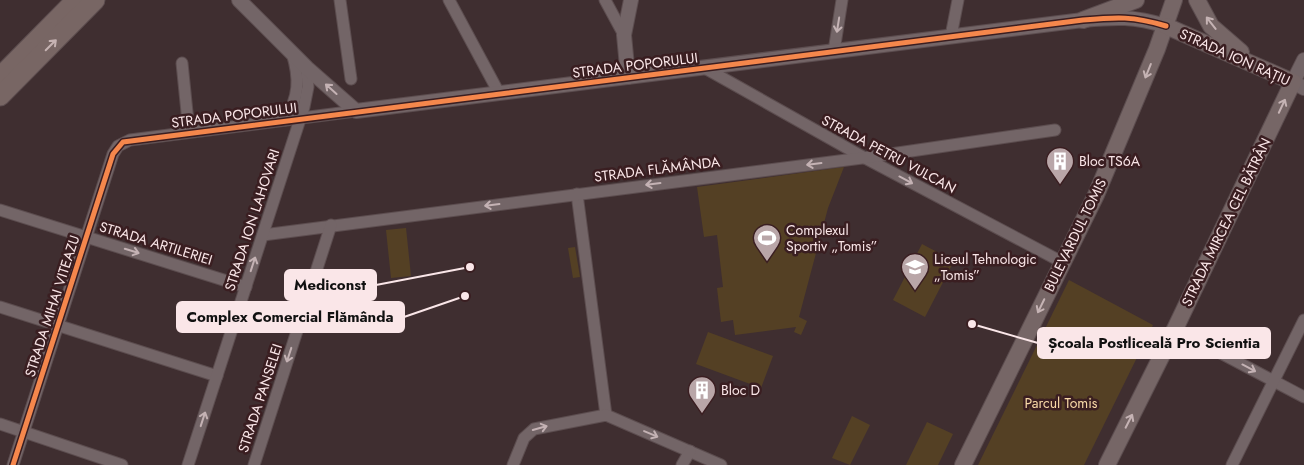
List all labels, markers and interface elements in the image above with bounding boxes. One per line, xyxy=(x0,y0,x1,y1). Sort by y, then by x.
one-way arrow xyxy=(833,17,843,33)
one-way arrow xyxy=(1205,17,1216,30)
street label: STRADA ION RAȚIU xyxy=(1176,24,1293,91)
one-way arrow xyxy=(44,40,56,52)
street label: STRADA POPORULUI xyxy=(571,47,699,83)
one-way arrow xyxy=(1143,63,1152,79)
one-way arrow xyxy=(325,84,338,95)
street label: STRADA POPORULUI xyxy=(170,97,298,133)
one-way arrow xyxy=(1277,98,1287,113)
street label: STRADA PETRU VULCAN xyxy=(818,110,960,198)
street label: STRADA MIRCEA CEL BĂTRÂN xyxy=(1176,134,1276,310)
street label: STRADA ION LAHOVARI xyxy=(220,146,284,294)
building icon: Bloc TS6A xyxy=(1045,146,1075,185)
street label: STRADA FLĂMÂNDA xyxy=(593,151,722,187)
place label: Bloc TS6A xyxy=(1079,151,1141,171)
one-way arrow xyxy=(807,159,823,169)
one-way arrow xyxy=(898,175,913,185)
street label: BULEVARDUL TOMIS xyxy=(1039,175,1111,295)
one-way arrow xyxy=(645,179,661,189)
one-way arrow xyxy=(484,200,500,210)
street label: STRADA ARTILERIEI xyxy=(97,216,215,270)
place label: Complexul Sportiv „Tomis” xyxy=(786,220,877,256)
sports icon: Complexul Sportiv „Tomis” xyxy=(752,223,782,262)
street label: STRADA MIHAI VITEAZU xyxy=(20,233,84,379)
one-way arrow xyxy=(124,247,140,257)
place label: Liceul Tehnologic „Tomis” xyxy=(934,249,1036,285)
school or university icon: Liceul Tehnologic „Tomis” xyxy=(900,252,930,291)
one-way arrow xyxy=(249,256,259,272)
callout: Mediconst xyxy=(285,270,376,300)
text: Mediconst xyxy=(294,274,366,296)
one-way arrow xyxy=(1035,298,1045,313)
callout: Complex Comercial Flămânda xyxy=(177,302,404,332)
text: Complex Comercial Flămânda xyxy=(186,306,394,328)
callout: Școala Postliceală Pro Scientia xyxy=(1038,328,1270,358)
text: Școala Postliceală Pro Scientia xyxy=(1048,332,1260,354)
street label: STRADA PANSELEI xyxy=(233,341,287,455)
one-way arrow xyxy=(284,346,294,362)
one-way arrow xyxy=(1241,364,1256,373)
building icon: Bloc D xyxy=(687,375,717,414)
place label: Bloc D xyxy=(721,380,760,400)
park label: Parcul Tomis xyxy=(1025,393,1098,413)
one-way arrow xyxy=(199,411,209,427)
one-way arrow xyxy=(1124,414,1134,429)
one-way arrow xyxy=(531,423,547,433)
one-way arrow xyxy=(643,429,658,439)

